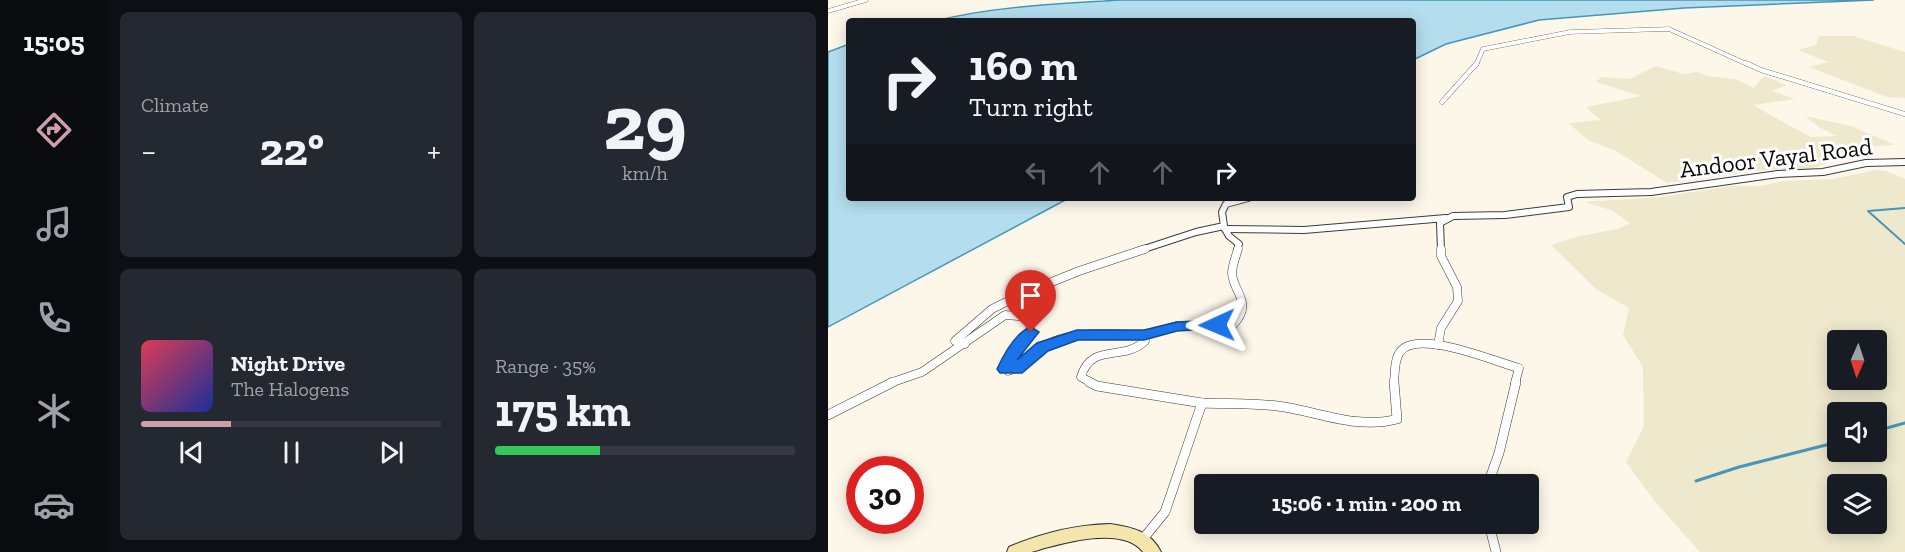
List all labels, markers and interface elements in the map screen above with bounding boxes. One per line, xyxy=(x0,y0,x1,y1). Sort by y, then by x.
text: 15:05 xyxy=(23,26,85,58)
text: 160 m xyxy=(969,40,1077,91)
icon: right xyxy=(870,42,948,120)
text: 29 xyxy=(603,75,687,169)
text: Turn right xyxy=(969,91,1093,123)
text: Climate xyxy=(141,93,209,117)
icon: directions xyxy=(33,109,75,151)
text: 22° xyxy=(259,123,324,177)
text: − xyxy=(141,131,156,170)
text: + xyxy=(427,131,441,170)
street label: Andoor Vayal Road xyxy=(1678,131,1874,184)
icon: left xyxy=(1020,156,1053,189)
icon: ahead xyxy=(1083,156,1116,189)
icon: ahead xyxy=(1146,156,1179,189)
icon: right xyxy=(1209,156,1242,189)
text: km/h xyxy=(622,161,668,185)
icon: music xyxy=(33,203,75,245)
pin xyxy=(1005,270,1056,332)
icon: arrive xyxy=(1014,279,1047,312)
position arrow xyxy=(1185,293,1249,357)
icon: phone xyxy=(33,297,75,339)
north arrow xyxy=(1827,330,1887,390)
map controls xyxy=(1827,330,1887,534)
text: Night Drive xyxy=(231,350,345,377)
text: Range · 35% xyxy=(495,354,596,378)
text: The Halogens xyxy=(231,377,349,401)
text: 175 km xyxy=(495,384,631,438)
icon: climate xyxy=(33,390,75,432)
button: sound xyxy=(1827,402,1887,462)
icon: previous xyxy=(175,436,208,469)
icon: pause xyxy=(275,436,308,469)
icon: next xyxy=(375,436,408,469)
speed limit sign: 30 xyxy=(846,456,924,534)
button: layers xyxy=(1827,474,1887,534)
icon: car xyxy=(33,484,75,526)
text: 15:06 · 1 min · 200 m xyxy=(1272,490,1461,517)

